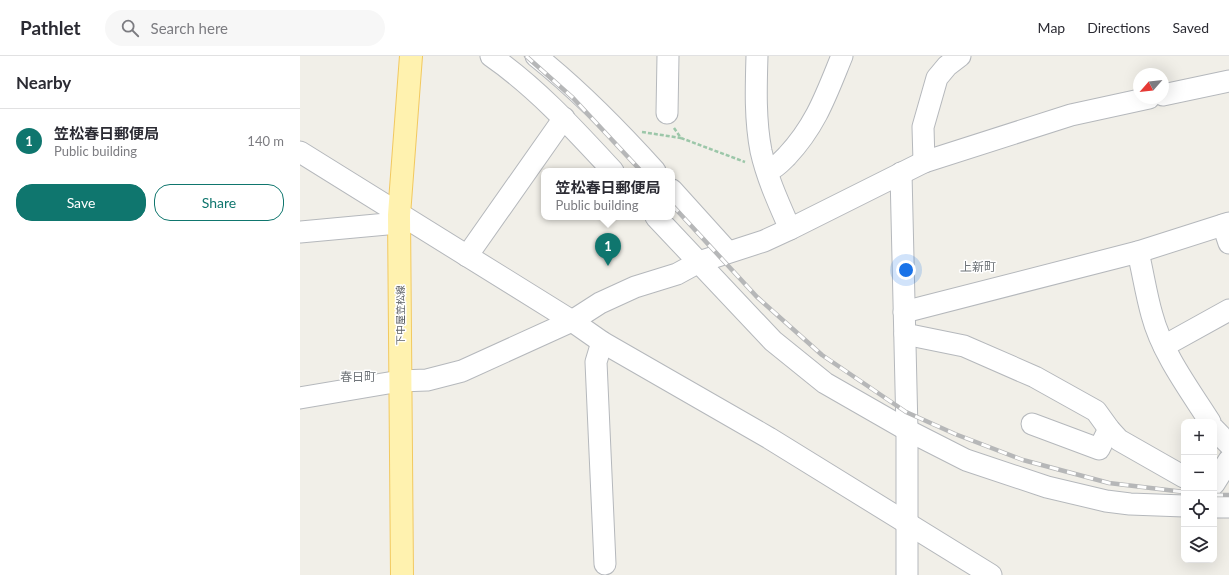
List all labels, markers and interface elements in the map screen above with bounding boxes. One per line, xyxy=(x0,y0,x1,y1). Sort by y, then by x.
search box xyxy=(105,10,385,46)
text: Pathlet xyxy=(20,16,81,39)
icon: search xyxy=(119,17,141,39)
text: Search here xyxy=(151,19,228,37)
text: Map xyxy=(1038,19,1065,36)
text: Directions xyxy=(1087,19,1150,36)
text: Saved xyxy=(1172,19,1209,36)
north arrow xyxy=(1133,68,1169,104)
text: Nearby xyxy=(16,72,71,93)
text: 笠松春日郵便局 xyxy=(54,124,159,142)
text: 1 xyxy=(25,133,33,149)
text: 140 m xyxy=(247,133,284,149)
text: Public building xyxy=(54,143,137,159)
popup xyxy=(541,168,675,220)
text: 笠松春日郵便局 xyxy=(555,178,661,196)
button: Save xyxy=(16,184,146,221)
button: Share xyxy=(154,184,284,221)
text: Public building xyxy=(555,197,639,213)
pin: 1 xyxy=(595,233,621,266)
district label: 上新町 xyxy=(960,259,996,274)
your location xyxy=(896,260,916,280)
street label: 下中屋笠松線 xyxy=(394,285,406,345)
district label: 春日町 xyxy=(340,369,376,384)
map controls xyxy=(1181,419,1217,563)
button: + xyxy=(1181,419,1217,455)
button: − xyxy=(1181,455,1217,491)
button: locate xyxy=(1181,491,1217,527)
button: layers xyxy=(1181,527,1217,563)

